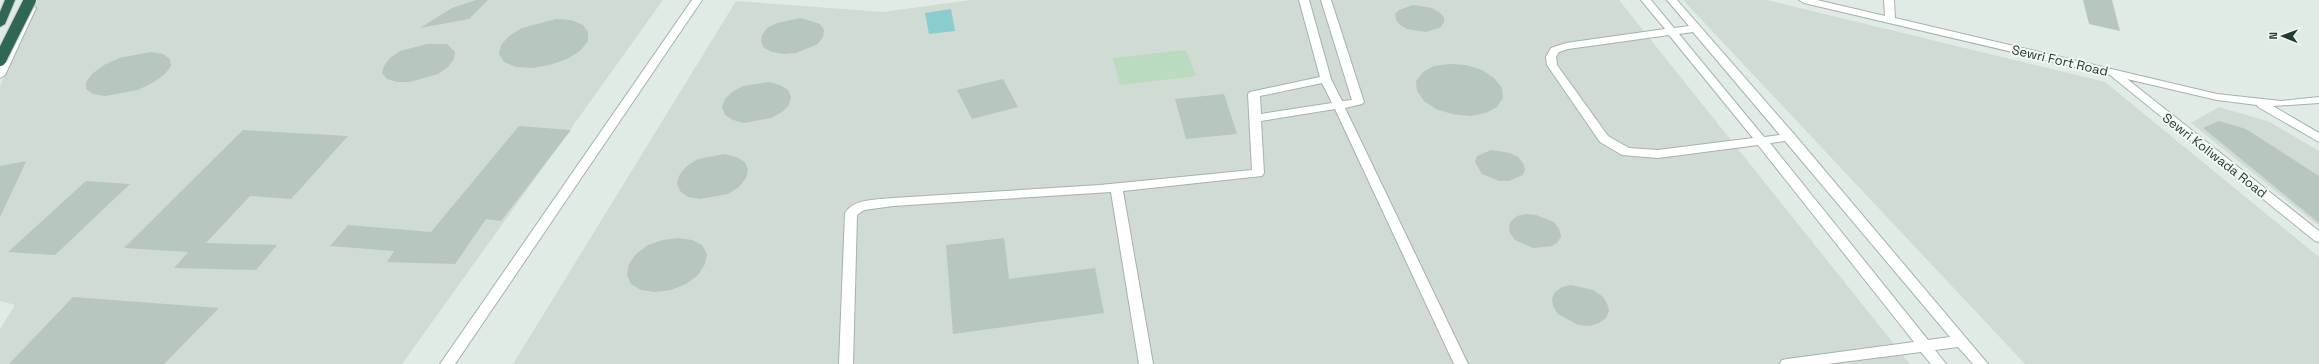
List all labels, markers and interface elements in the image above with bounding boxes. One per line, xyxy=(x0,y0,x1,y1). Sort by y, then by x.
north arrow xyxy=(2263,16,2303,56)
text: N xyxy=(2266,32,2280,40)
street label: Sewri Fort Road xyxy=(2010,41,2110,80)
street label: Sewri Koliwada Road xyxy=(2159,109,2270,202)

